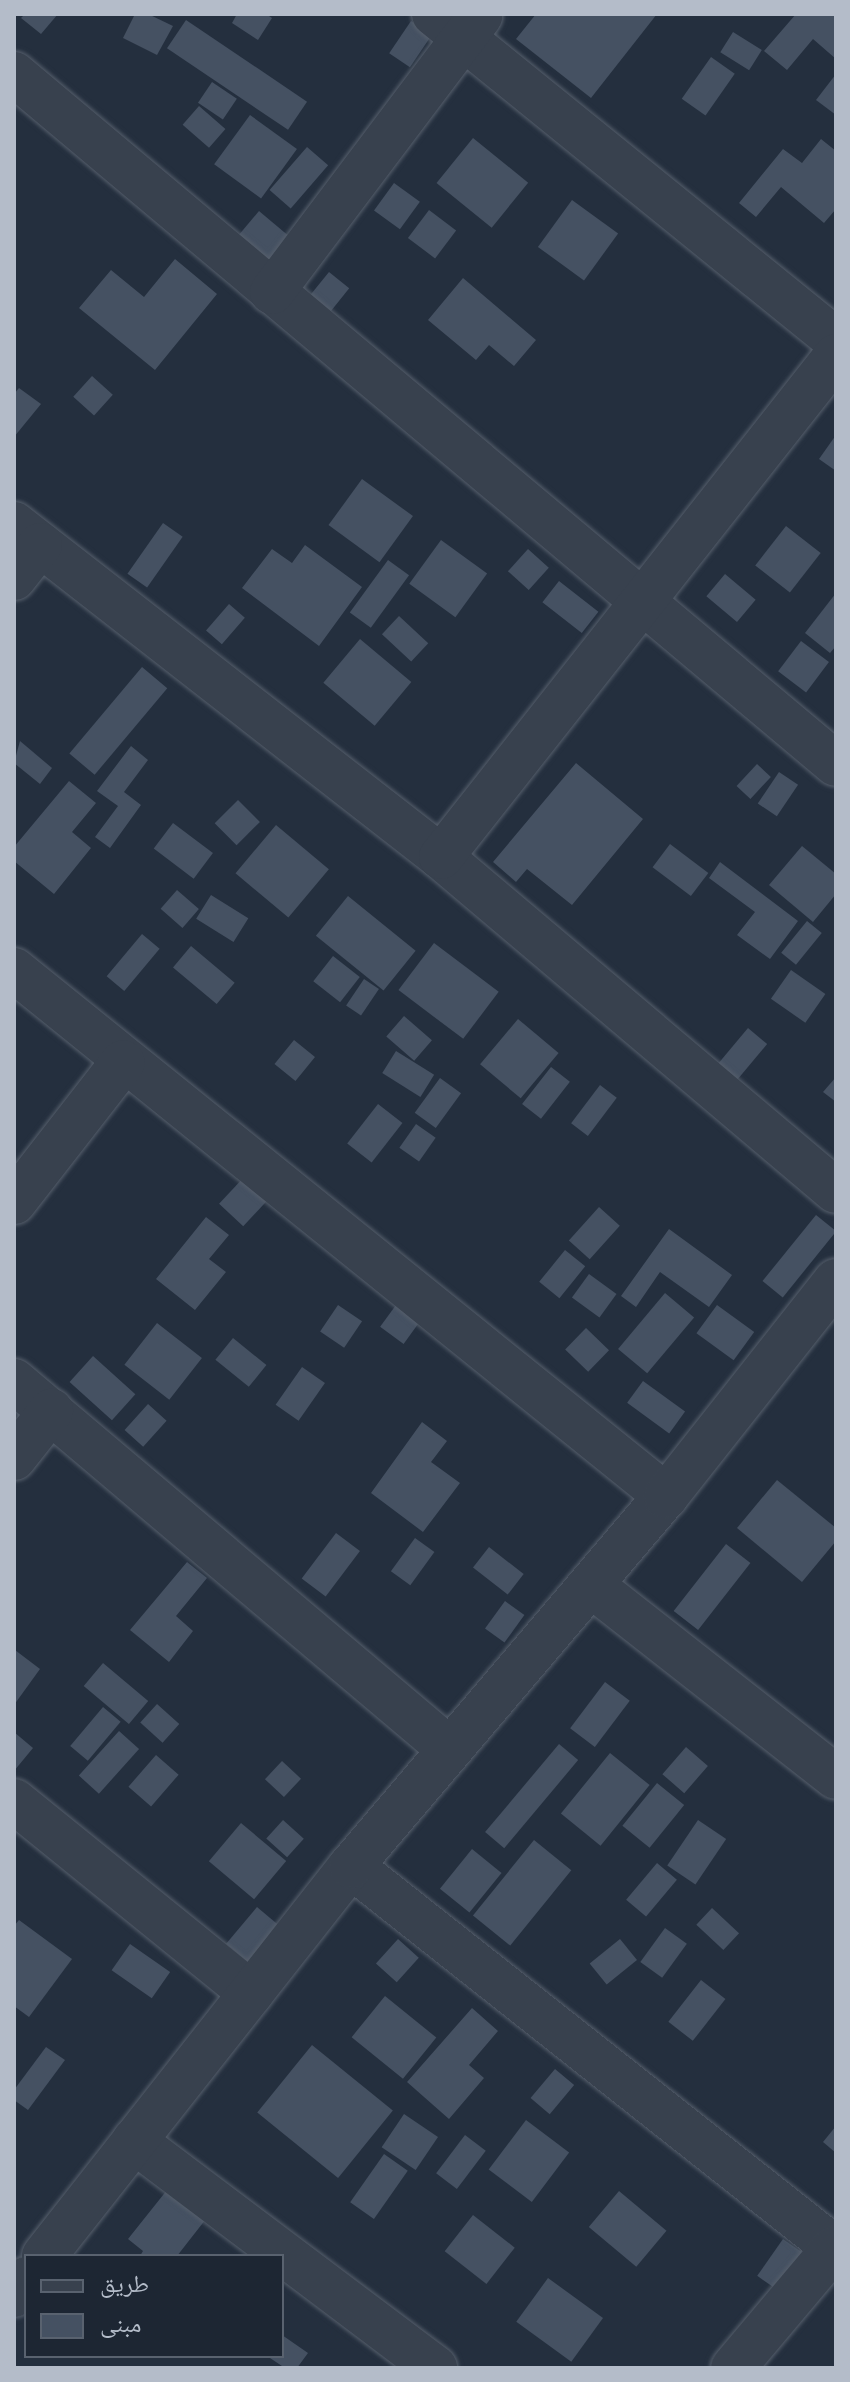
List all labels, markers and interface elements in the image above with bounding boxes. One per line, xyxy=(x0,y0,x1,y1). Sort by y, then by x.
legend xyxy=(24,2254,284,2358)
text: طريق xyxy=(100,2266,149,2299)
text: مبنى xyxy=(100,2306,141,2339)

